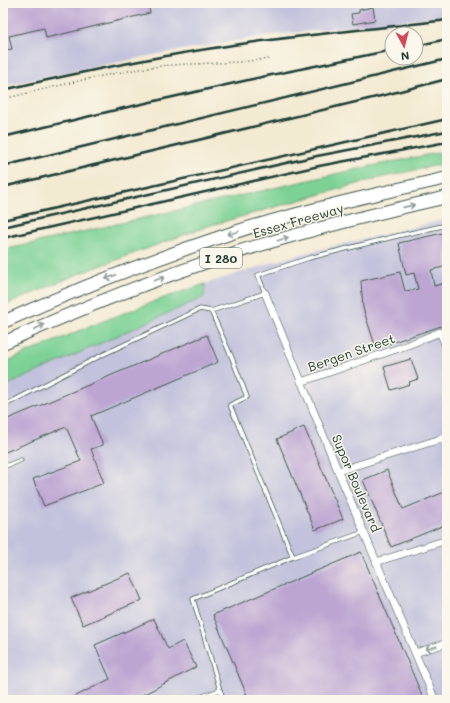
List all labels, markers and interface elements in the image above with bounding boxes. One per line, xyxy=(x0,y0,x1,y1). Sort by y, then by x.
north arrow xyxy=(384,26,424,66)
text: N xyxy=(400,48,410,64)
street label: Essex Freeway xyxy=(251,199,346,241)
one-way arrow xyxy=(402,202,415,209)
one-way arrow xyxy=(227,230,240,237)
one-way arrow xyxy=(276,235,289,242)
road number: I 280 xyxy=(200,248,242,268)
one-way arrow xyxy=(105,273,117,281)
one-way arrow xyxy=(153,274,165,282)
one-way arrow xyxy=(32,323,44,330)
street label: Bergen Street xyxy=(305,329,397,375)
street label: Supor Boulevard xyxy=(329,431,385,535)
one-way arrow xyxy=(425,645,438,652)

